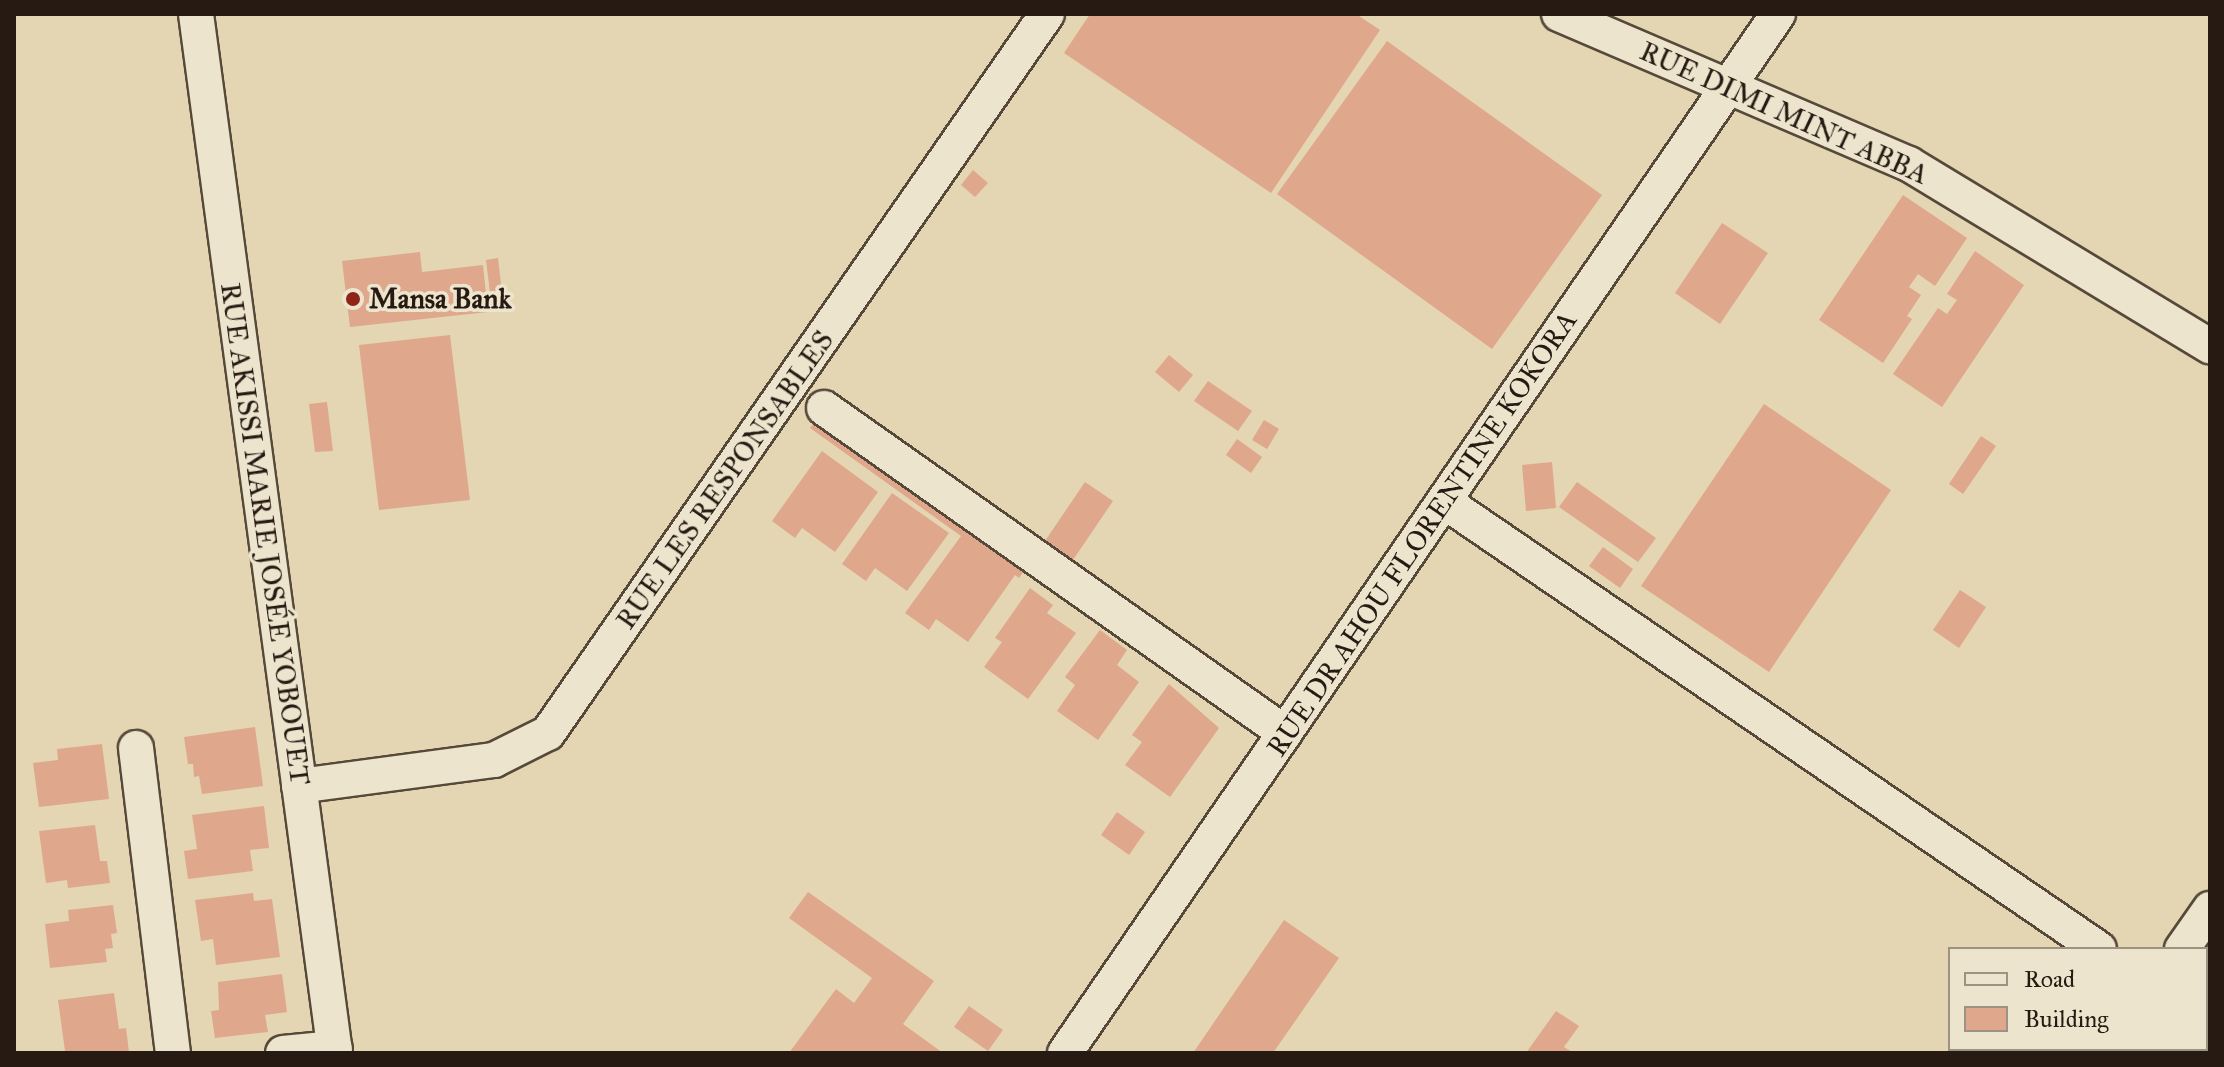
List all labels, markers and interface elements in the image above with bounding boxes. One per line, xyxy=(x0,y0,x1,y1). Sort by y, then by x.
street label: RUE DIMI MINT ABBA xyxy=(1635,34,1933,192)
street label: RUE AKISSI MARIE JOSÉE YOBOUET xyxy=(213,281,317,787)
place label: Mansa Bank xyxy=(369,282,511,316)
marker: Mansa Bank xyxy=(344,290,362,308)
street label: RUE DR AHOU FLORENTINE KOKORA xyxy=(1260,305,1584,763)
street label: RUE LES RESPONSABLES xyxy=(609,324,841,636)
legend xyxy=(1948,947,2208,1051)
text: Road xyxy=(2024,964,2075,994)
text: Building xyxy=(2024,1004,2109,1034)

